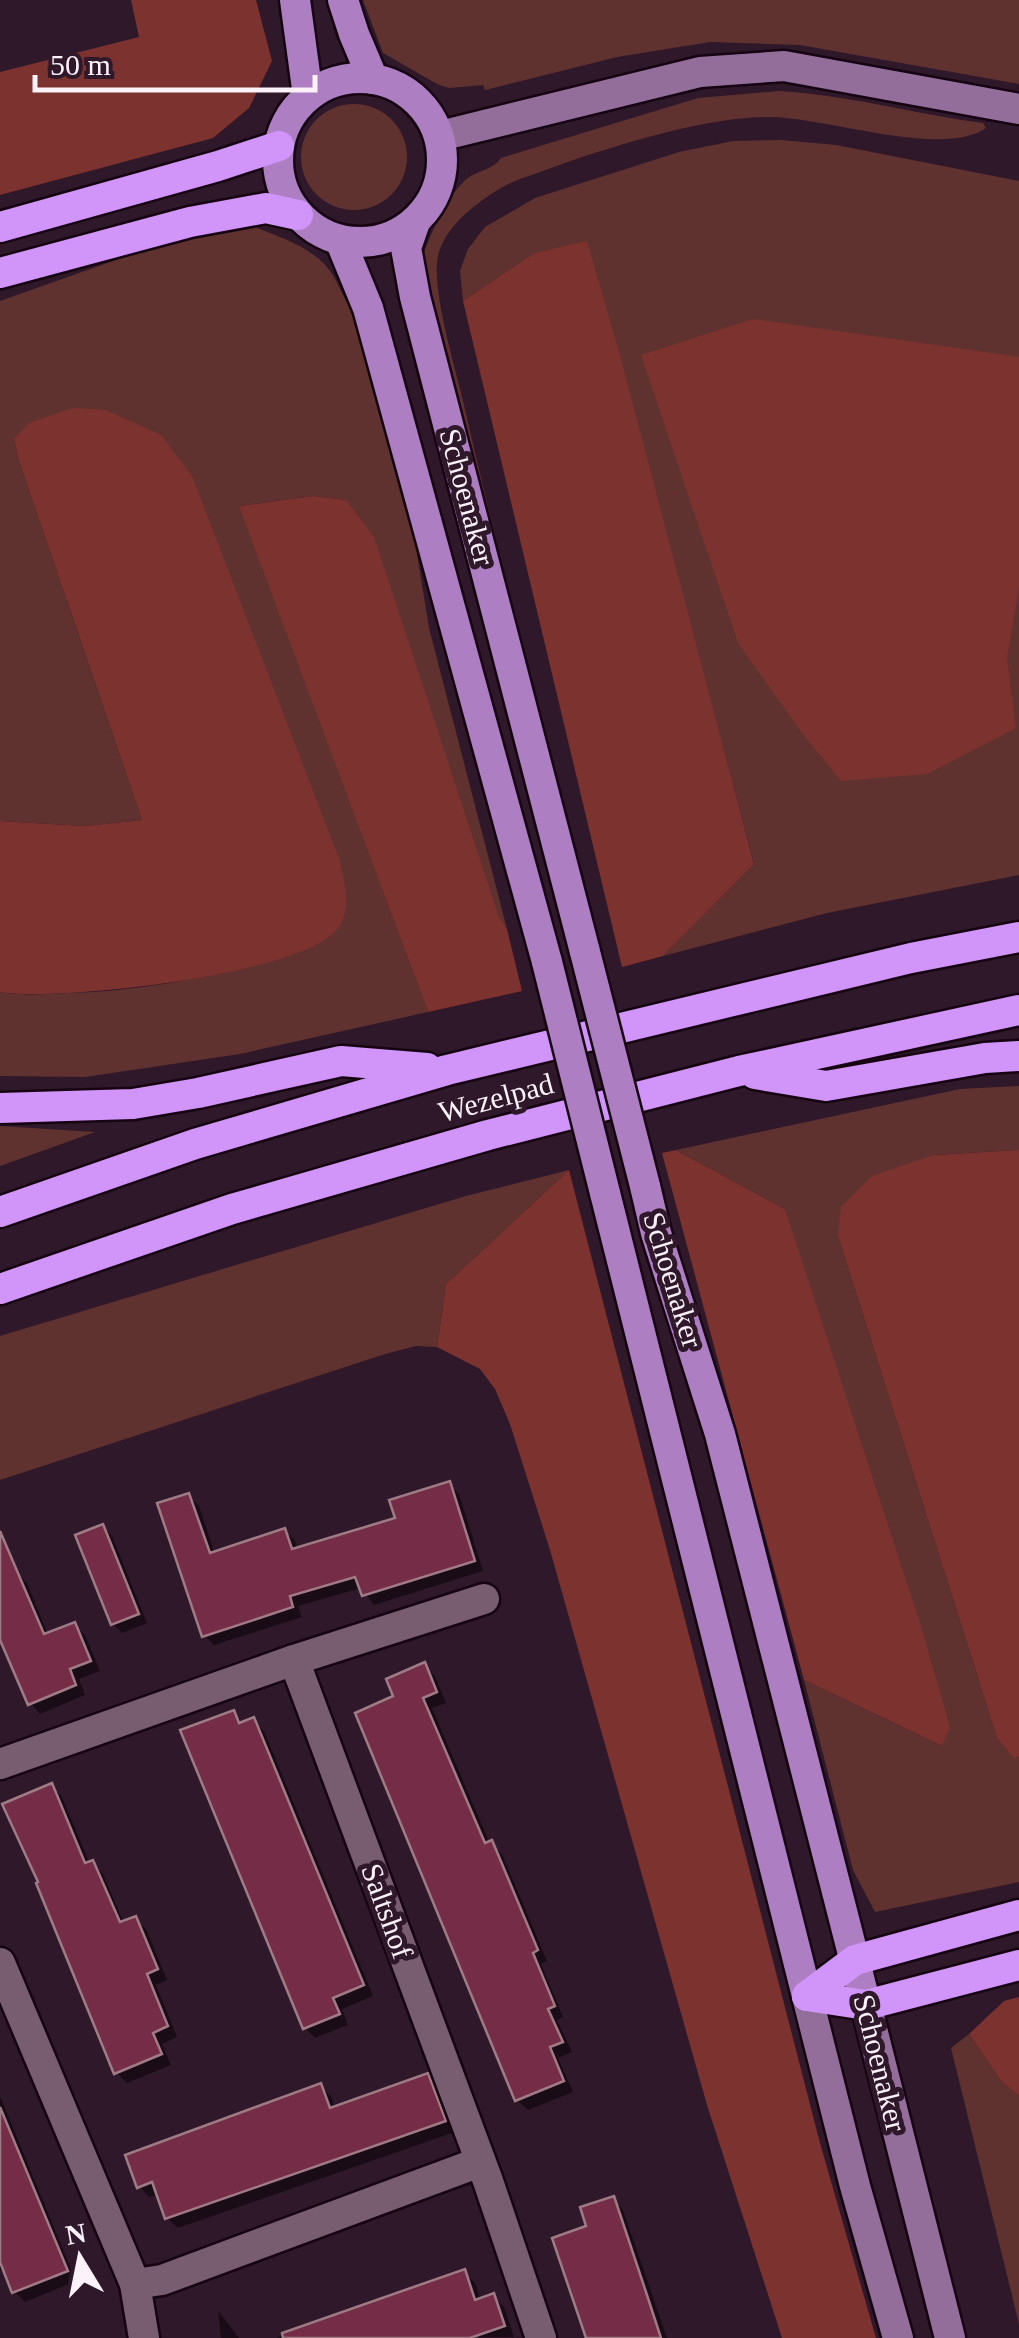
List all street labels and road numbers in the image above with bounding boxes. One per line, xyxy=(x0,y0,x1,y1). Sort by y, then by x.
street label: Schoenaker xyxy=(433,425,502,569)
street label: Wezelpad xyxy=(435,1066,557,1129)
street label: Schoenaker xyxy=(637,1208,710,1352)
street label: Saltshof xyxy=(355,1859,420,1963)
street label: Schoenaker xyxy=(848,1991,913,2135)

